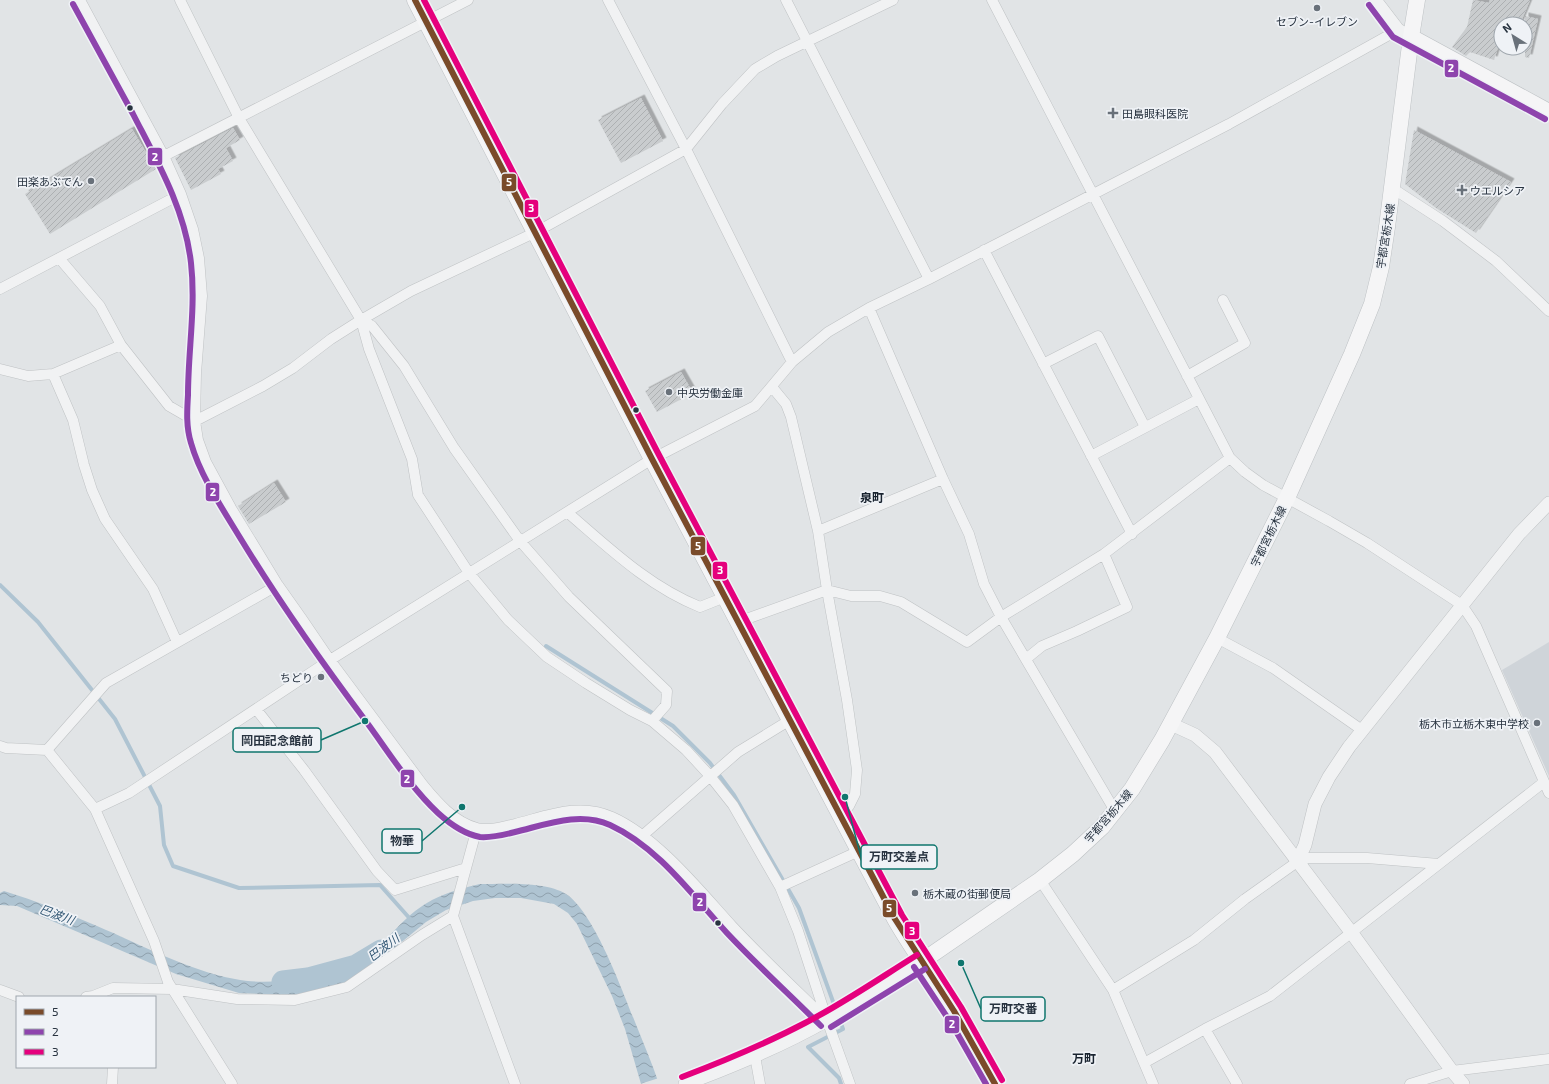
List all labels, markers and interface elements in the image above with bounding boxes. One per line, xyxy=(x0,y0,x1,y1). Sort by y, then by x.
marker: セブン-イレブン xyxy=(1312,3,1322,13)
place label: セブン-イレブン xyxy=(1276,15,1358,28)
north arrow xyxy=(1493,16,1533,56)
text: N xyxy=(1500,20,1514,35)
line badge: 2 xyxy=(1444,59,1459,78)
text: 2 xyxy=(1448,61,1454,74)
unlabelled marker xyxy=(125,103,135,113)
marker: 田島眼科医院 xyxy=(1107,107,1119,119)
place label: 田島眼科医院 xyxy=(1122,107,1188,120)
line badge: 2 xyxy=(147,147,163,166)
text: 2 xyxy=(152,150,158,163)
line badge: 5 xyxy=(501,173,517,192)
place label: 田楽あぶでん xyxy=(17,175,83,188)
text: 5 xyxy=(506,175,512,188)
marker: 田楽あぶでん xyxy=(86,176,96,186)
place label: ウエルシア xyxy=(1470,184,1525,197)
marker: ウエルシア xyxy=(1457,185,1467,195)
line badge: 3 xyxy=(524,199,539,218)
text: 3 xyxy=(528,201,534,214)
street label: 宇都宮栃木線 xyxy=(1373,202,1397,270)
place label: 中央労働金庫 xyxy=(677,386,743,399)
marker: 中央労働金庫 xyxy=(664,387,674,397)
unlabelled marker xyxy=(631,405,641,415)
line badge: 2 xyxy=(205,482,220,502)
text: 2 xyxy=(210,485,216,498)
district label: 泉町 xyxy=(860,490,884,504)
street label: 宇都宮栃木線 xyxy=(1248,503,1288,569)
line badge: 5 xyxy=(690,536,706,556)
text: 5 xyxy=(695,539,701,552)
line badge: 3 xyxy=(712,561,728,580)
text: 3 xyxy=(717,563,723,576)
place label: ちどり xyxy=(280,671,313,684)
marker: ちどり xyxy=(316,672,326,682)
place label: 栃木市立栃木東中学校 xyxy=(1419,717,1529,730)
marker: 栃木市立栃木東中学校 xyxy=(1532,718,1542,728)
callout: 岡田記念館前 xyxy=(233,728,321,752)
text: 岡田記念館前 xyxy=(241,733,313,747)
line badge: 2 xyxy=(400,769,415,788)
text: 2 xyxy=(404,772,410,785)
street label: 宇都宮栃木線 xyxy=(1081,787,1135,845)
callout: 物華 xyxy=(382,829,422,853)
text: 物華 xyxy=(390,833,414,847)
callout: 万町交差点 xyxy=(861,845,937,869)
text: 万町交差点 xyxy=(869,849,929,863)
place label: 栃木蔵の街郵便局 xyxy=(923,887,1011,900)
marker: 栃木蔵の街郵便局 xyxy=(910,888,920,898)
line badge: 2 xyxy=(692,892,707,912)
text: 2 xyxy=(697,895,703,908)
line badge: 5 xyxy=(882,899,897,918)
water label: 巴波川 xyxy=(38,901,78,927)
text: 5 xyxy=(886,901,892,914)
unlabelled marker xyxy=(713,918,723,928)
line badge: 3 xyxy=(904,921,920,940)
text: 3 xyxy=(909,924,915,937)
water label: 巴波川 xyxy=(364,929,403,963)
legend xyxy=(16,996,156,1068)
callout: 万町交番 xyxy=(981,997,1045,1021)
text: 万町交番 xyxy=(989,1001,1038,1015)
text: 5 xyxy=(52,1004,58,1018)
line badge: 2 xyxy=(944,1015,960,1034)
text: 2 xyxy=(949,1017,955,1030)
text: 2 xyxy=(52,1024,59,1038)
text: 3 xyxy=(52,1044,59,1058)
district label: 万町 xyxy=(1072,1051,1096,1065)

